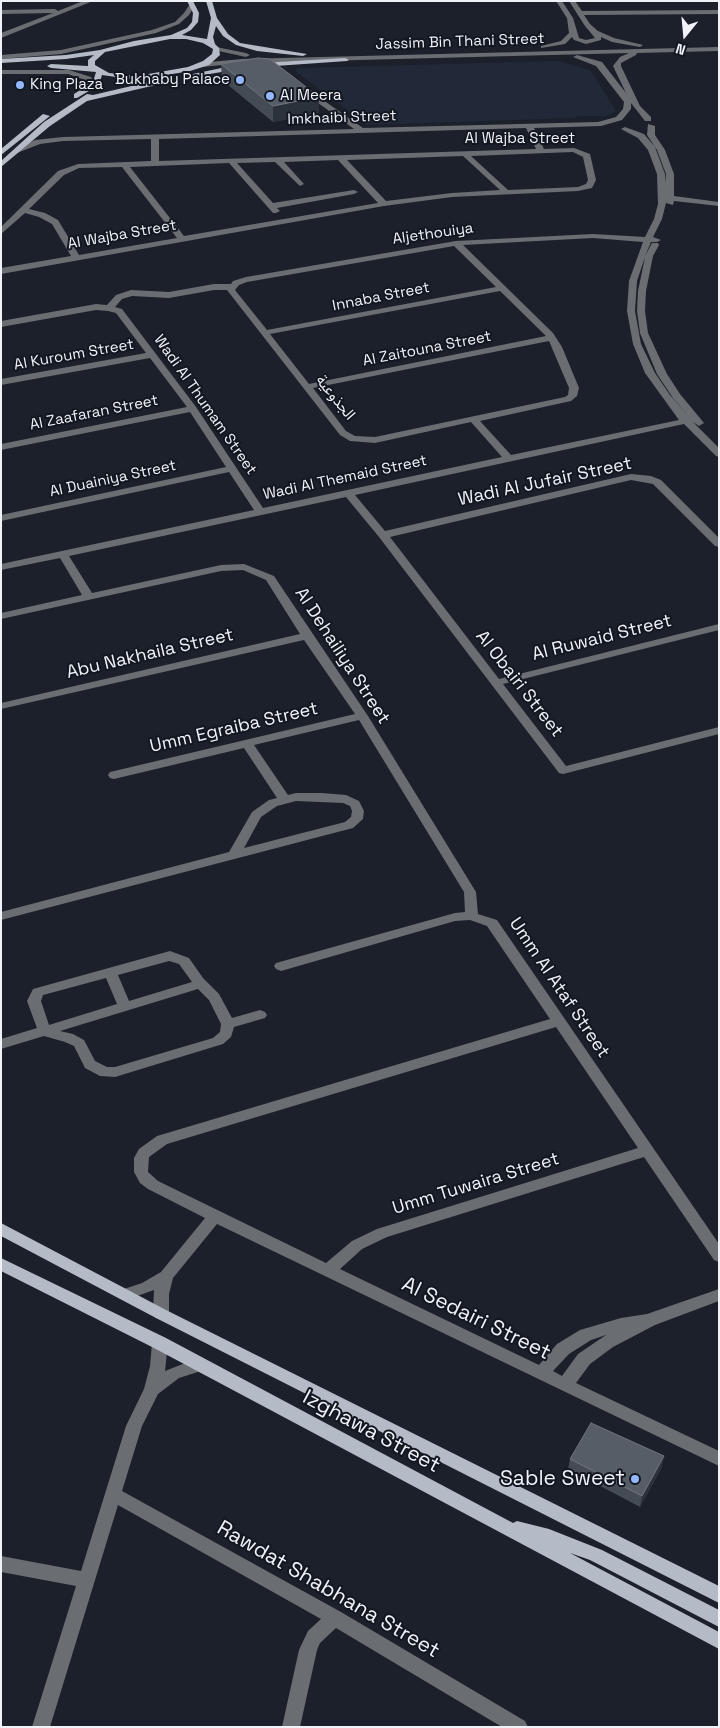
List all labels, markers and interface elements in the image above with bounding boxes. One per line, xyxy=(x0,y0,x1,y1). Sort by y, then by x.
north arrow xyxy=(660,10,710,60)
street label: Jassim Bin Thani Street xyxy=(375,30,545,54)
text: N xyxy=(674,39,688,59)
place label: Bukhaby Palace xyxy=(115,71,230,89)
marker: Bukhaby Palace xyxy=(234,74,246,86)
place label: King Plaza xyxy=(30,76,103,94)
marker: King Plaza xyxy=(14,79,26,91)
place label: Al Meera xyxy=(280,87,342,105)
marker: Al Meera xyxy=(264,90,276,102)
street label: Imkhaibi Street xyxy=(287,107,397,129)
street label: Al Wajba Street xyxy=(465,130,575,148)
street label: Al Wajba Street xyxy=(66,217,178,253)
street label: Aljethouiya xyxy=(391,219,475,249)
street label: Innaba Street xyxy=(331,279,431,315)
street label: Al Zaitouna Street xyxy=(361,328,493,370)
street label: Wadi Al Thumam Street xyxy=(150,332,260,478)
street label: Al Kuroum Street xyxy=(13,336,135,374)
street label: الجذوعية xyxy=(312,372,358,424)
street label: Al Zaafaran Street xyxy=(28,392,160,434)
street label: Wadi Al Themaid Street xyxy=(261,452,429,504)
street label: Wadi Al Jufair Street xyxy=(456,453,634,511)
street label: Al Duainiya Street xyxy=(48,457,178,501)
street label: Al Dehailiya Street xyxy=(290,584,394,728)
street label: Al Ruwaid Street xyxy=(530,610,674,666)
street label: Abu Nakhaila Street xyxy=(64,624,236,684)
street label: Al Obairi Street xyxy=(471,626,567,742)
street label: Umm Egraiba Street xyxy=(148,698,320,758)
street label: Umm Al Ataf Street xyxy=(504,914,614,1062)
street label: Umm Tuwaira Street xyxy=(390,1148,562,1220)
street label: Al Sedairi Street xyxy=(397,1272,555,1366)
street label: Izghawa Street xyxy=(298,1385,444,1479)
place label: Sable Sweet xyxy=(500,1466,625,1492)
marker: Sable Sweet xyxy=(629,1473,641,1485)
street label: Rawdat Shabhana Street xyxy=(212,1516,444,1664)

